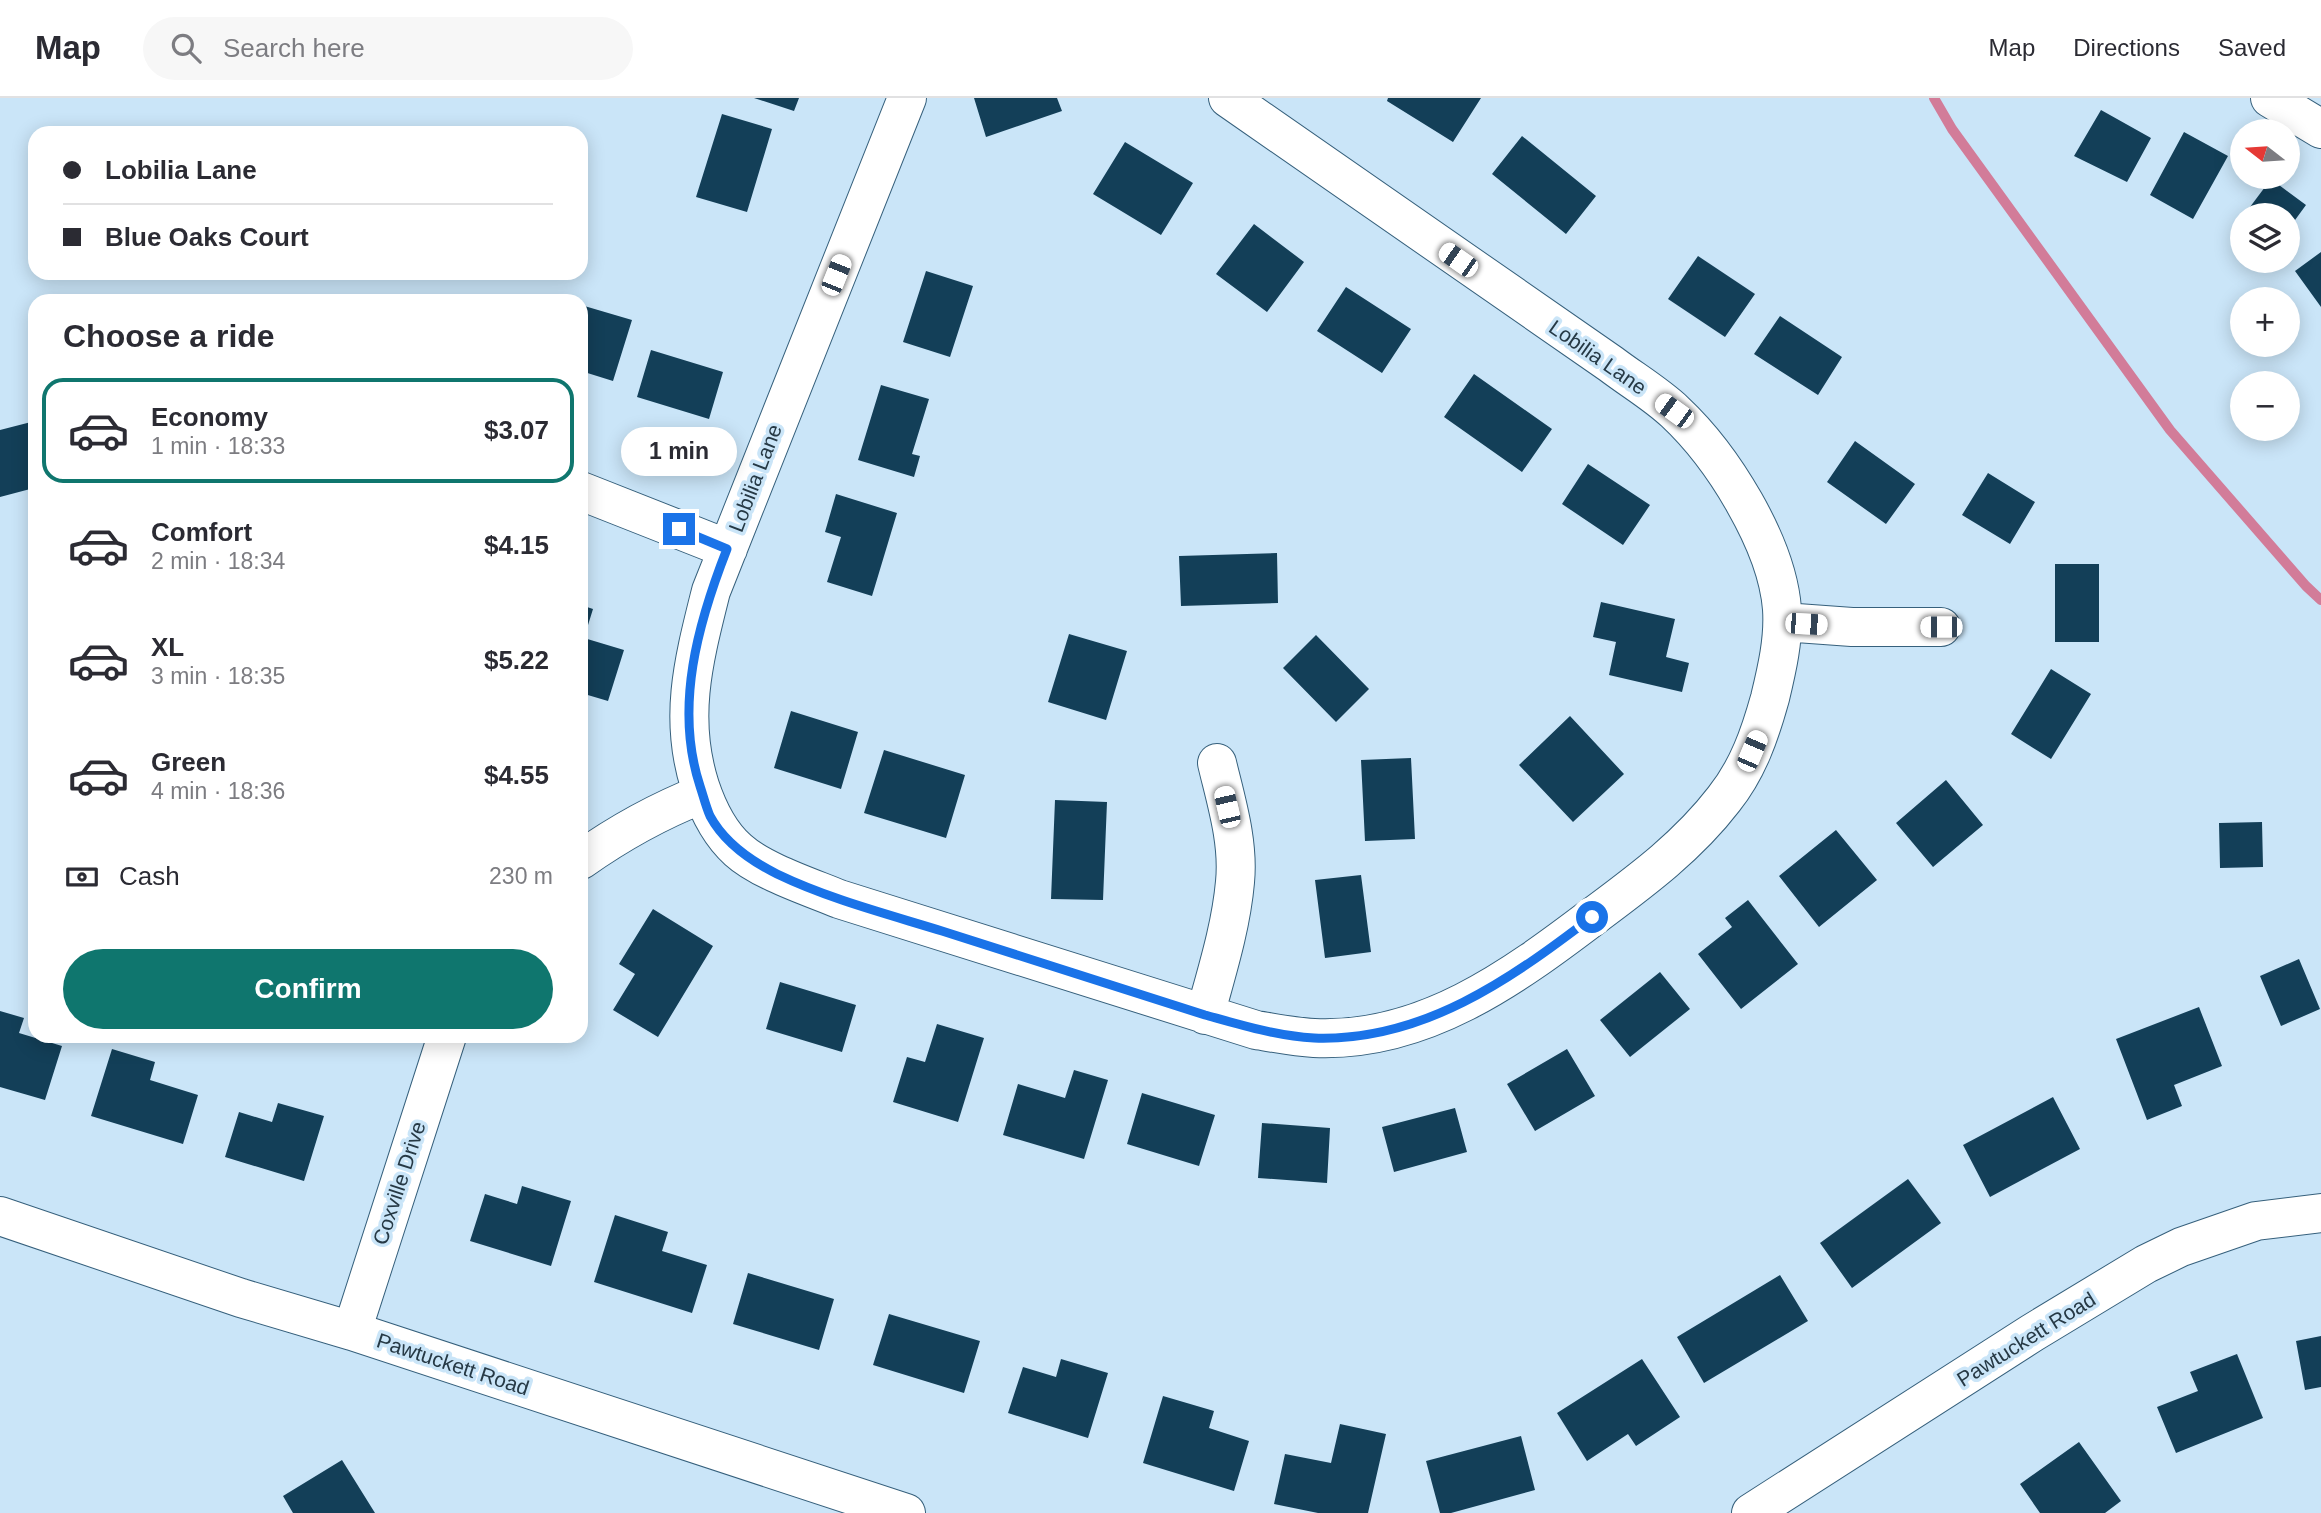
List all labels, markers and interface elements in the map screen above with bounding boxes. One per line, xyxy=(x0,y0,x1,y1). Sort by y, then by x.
search box xyxy=(143,17,633,80)
text: Map xyxy=(35,29,101,66)
icon: search xyxy=(167,29,205,67)
text: Search here xyxy=(223,33,365,63)
text: Map xyxy=(1989,34,2035,61)
text: Directions xyxy=(2073,34,2180,61)
text: Saved xyxy=(2218,34,2286,61)
north arrow xyxy=(2230,119,2300,189)
map controls xyxy=(2230,119,2300,441)
text: Lobilia Lane xyxy=(105,155,257,185)
button: layers xyxy=(2230,203,2300,273)
text: Blue Oaks Court xyxy=(105,222,309,252)
car xyxy=(1435,239,1482,281)
car xyxy=(819,252,854,298)
button: + xyxy=(2230,287,2300,357)
street label: Lobilia Lane xyxy=(1545,315,1651,399)
text: Choose a ride xyxy=(63,318,275,354)
button: − xyxy=(2230,371,2300,441)
car xyxy=(1651,390,1698,432)
icon: car xyxy=(67,399,130,462)
text: Economy xyxy=(151,402,268,432)
text: $3.07 xyxy=(484,415,549,445)
street label: Lobilia Lane xyxy=(724,421,786,535)
callout: 1 min xyxy=(621,428,737,476)
text: 1 min · 18:33 xyxy=(151,433,285,459)
text: 1 min xyxy=(649,438,709,464)
route end xyxy=(663,513,695,545)
icon: car xyxy=(67,514,130,577)
text: Comfort xyxy=(151,517,252,547)
text: $4.15 xyxy=(484,530,549,560)
text: 2 min · 18:34 xyxy=(151,548,285,574)
car xyxy=(1785,612,1828,636)
car xyxy=(1921,617,1963,638)
icon: car xyxy=(67,629,130,692)
text: XL xyxy=(151,632,184,662)
text: $5.22 xyxy=(484,645,549,675)
text: 3 min · 18:35 xyxy=(151,663,285,689)
car xyxy=(1735,728,1770,774)
icon: car xyxy=(67,744,130,807)
text: Green xyxy=(151,747,226,777)
text: $4.55 xyxy=(484,760,549,790)
text: 4 min · 18:36 xyxy=(151,778,285,804)
car xyxy=(1213,784,1242,830)
icon: cash xyxy=(63,858,101,896)
text: Cash xyxy=(119,861,180,891)
text: 230 m xyxy=(489,863,553,889)
route start xyxy=(1576,901,1608,933)
button: Confirm xyxy=(63,949,553,1029)
street label: Coxville Drive xyxy=(368,1118,430,1248)
street label: Pawtuckett Road xyxy=(1953,1287,2099,1391)
street label: Pawtuckett Road xyxy=(374,1329,532,1399)

